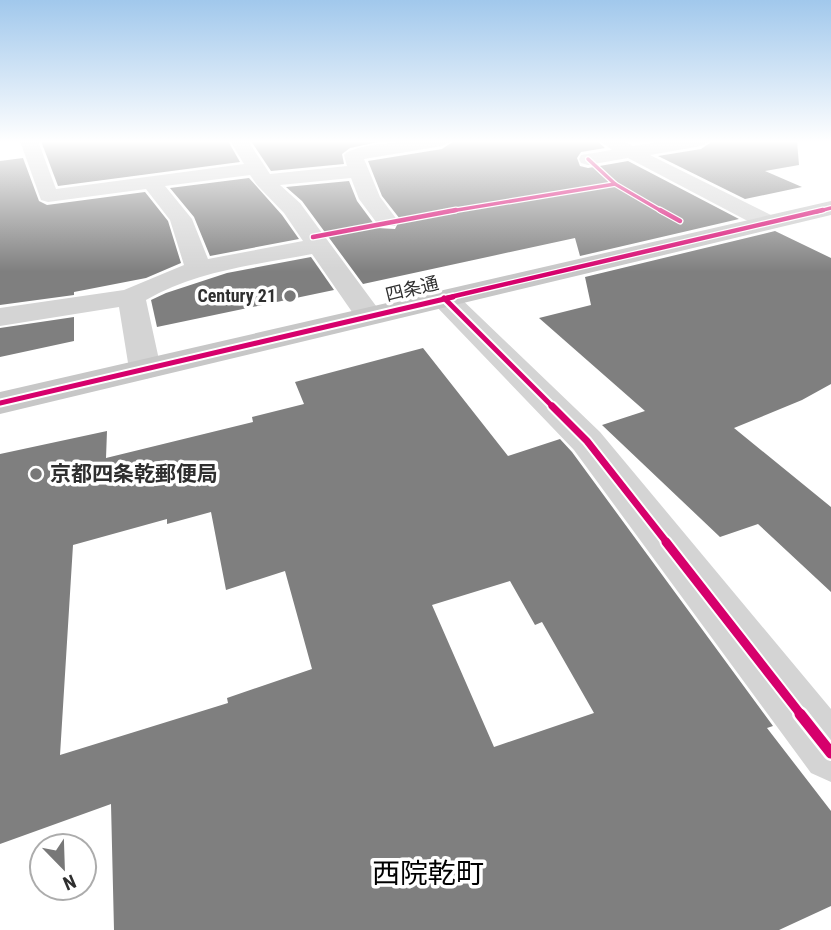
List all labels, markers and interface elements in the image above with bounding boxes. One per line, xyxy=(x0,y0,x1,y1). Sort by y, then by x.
street label: 四条通 xyxy=(383,272,441,305)
place label: Century 21 xyxy=(197,285,276,306)
marker: Century 21 xyxy=(282,288,298,304)
place label: 京都四条乾郵便局 xyxy=(50,462,218,486)
marker: 京都四条乾郵便局 xyxy=(28,466,44,482)
north arrow xyxy=(28,832,98,902)
district label: 西院乾町 xyxy=(372,857,484,890)
text: N xyxy=(60,869,79,895)

